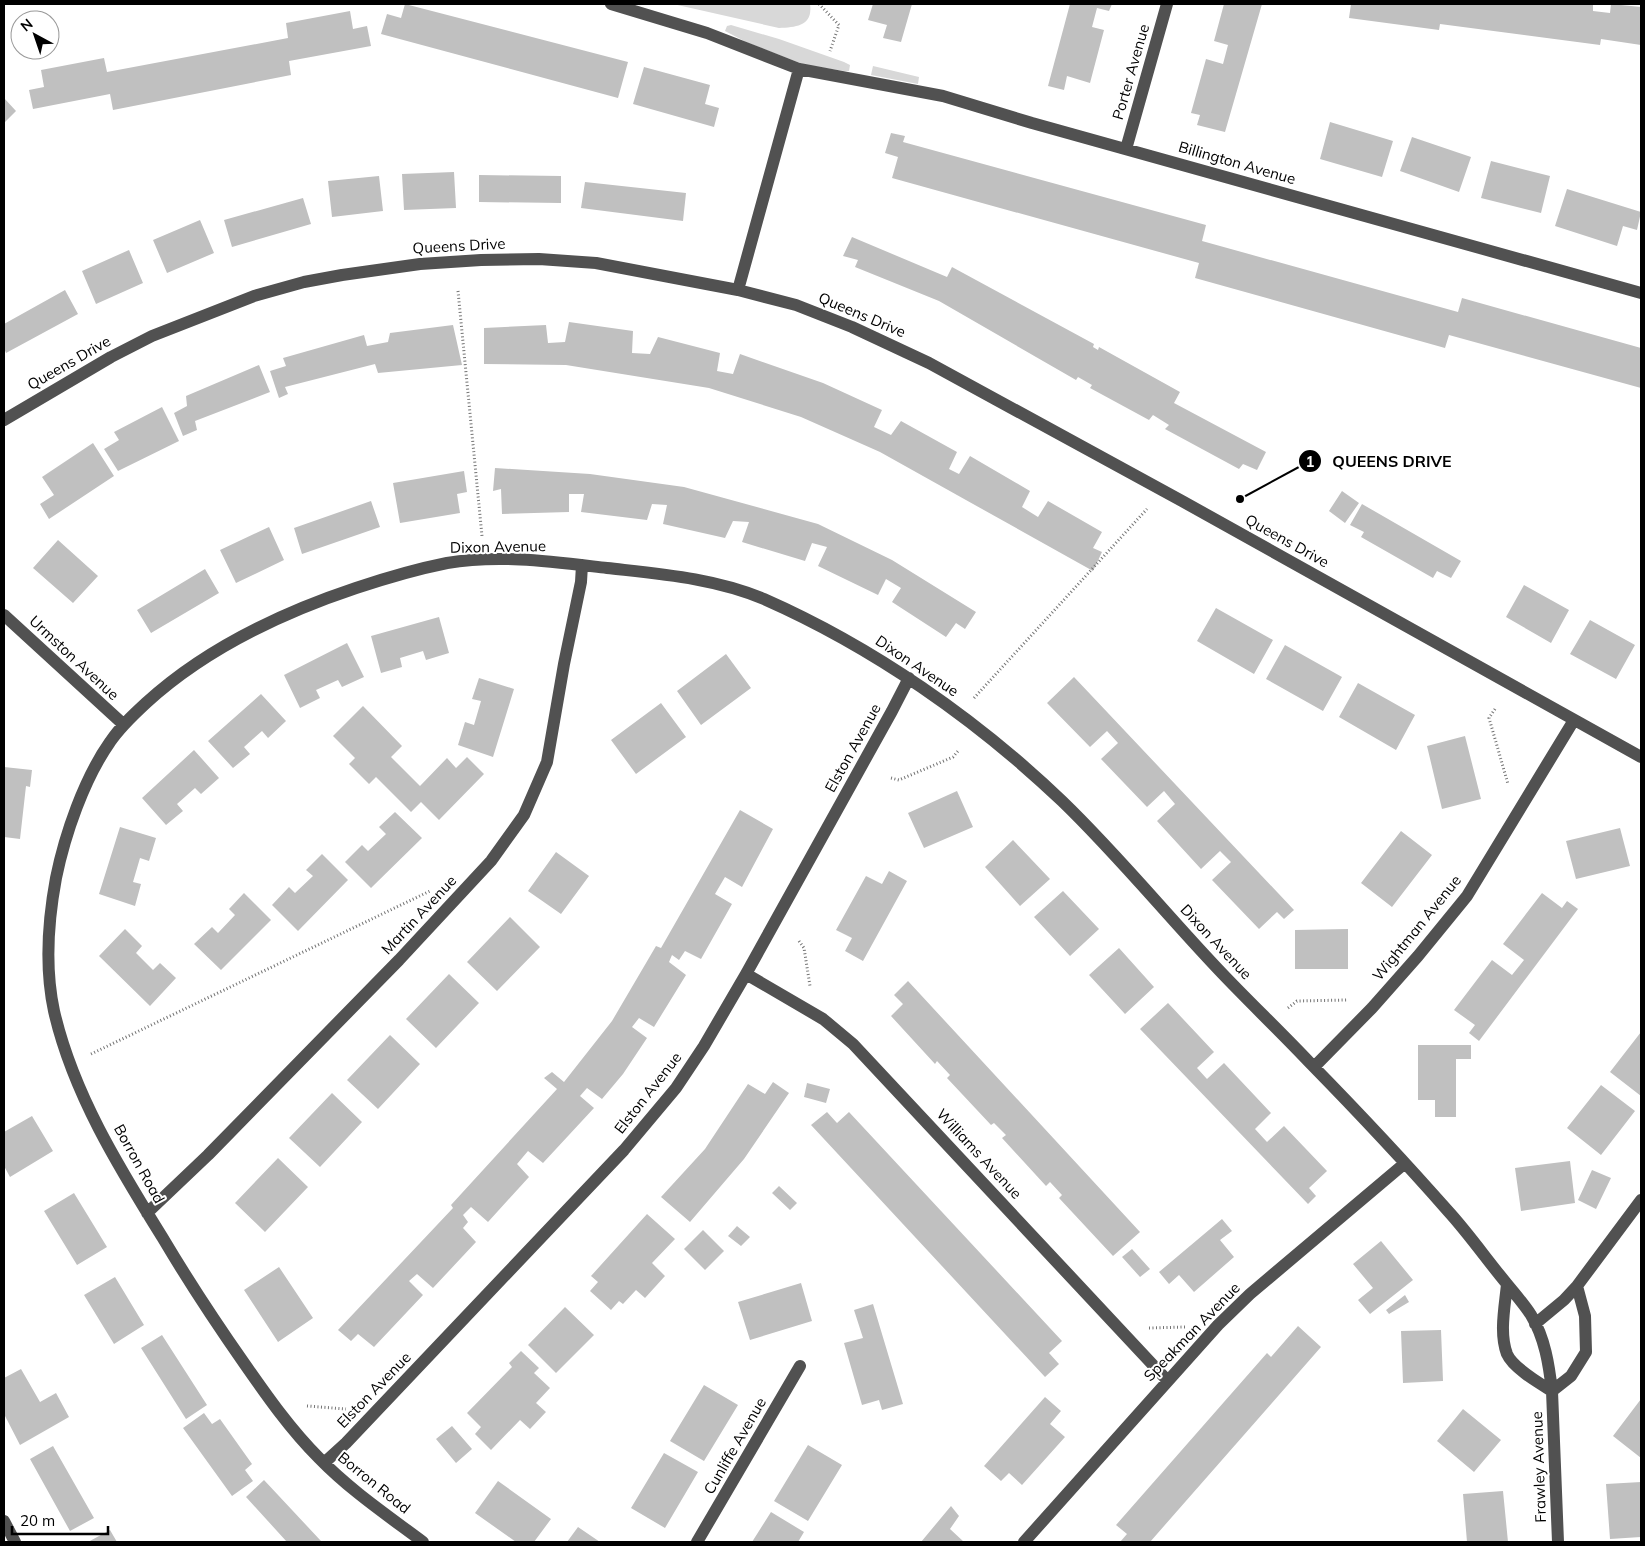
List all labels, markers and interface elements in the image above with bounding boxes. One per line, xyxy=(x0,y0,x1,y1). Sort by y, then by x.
north arrow xyxy=(10,10,60,60)
text: N xyxy=(17,15,36,35)
street label: Porter Avenue xyxy=(1108,22,1153,122)
street label: Billington Avenue xyxy=(1176,137,1298,188)
street label: Queens Drive xyxy=(412,234,506,257)
street label: Queens Drive xyxy=(816,288,909,341)
street label: Queens Drive xyxy=(24,331,114,394)
callout: QUEENS DRIVE xyxy=(1297,446,1462,477)
text: QUEENS DRIVE xyxy=(1332,451,1452,471)
text: 1 xyxy=(1305,452,1315,471)
street label: Queens Drive xyxy=(1242,510,1332,571)
street label: Dixon Avenue xyxy=(450,536,546,557)
street label: Urmston Avenue xyxy=(26,611,123,704)
street label: Dixon Avenue xyxy=(872,631,962,700)
street label: Elston Avenue xyxy=(820,700,885,795)
street label: Martin Avenue xyxy=(377,871,460,958)
street label: Wightman Avenue xyxy=(1368,871,1465,984)
street label: Dixon Avenue xyxy=(1177,900,1256,983)
street label: Elston Avenue xyxy=(610,1048,685,1137)
street label: Williams Avenue xyxy=(933,1104,1026,1203)
street label: Borron Road xyxy=(110,1121,169,1207)
street label: Speakman Avenue xyxy=(1140,1278,1244,1385)
street label: Elston Avenue xyxy=(333,1348,415,1432)
street label: Cunliffe Avenue xyxy=(699,1394,770,1498)
street label: Frawley Avenue xyxy=(1527,1411,1550,1523)
street label: Borron Road xyxy=(334,1448,414,1518)
scale bar xyxy=(12,1504,109,1536)
text: 20 m xyxy=(20,1511,55,1530)

